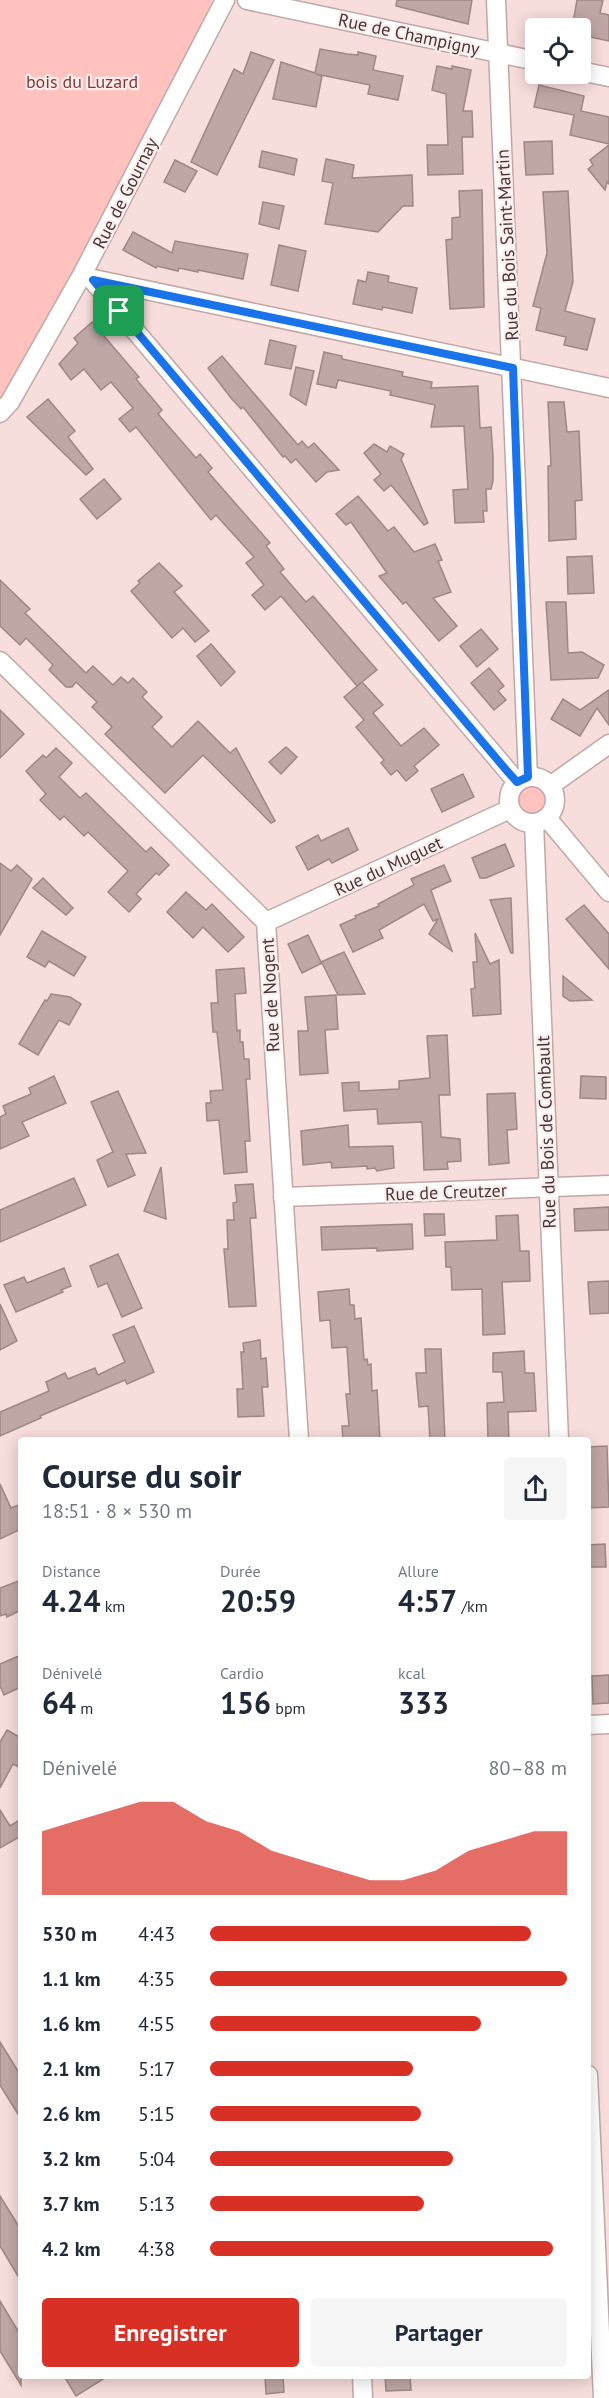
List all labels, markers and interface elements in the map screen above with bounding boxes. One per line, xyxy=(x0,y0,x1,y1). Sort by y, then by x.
street label: Rue de Champigny xyxy=(336,8,482,60)
map controls xyxy=(525,18,591,84)
button: locate xyxy=(525,18,591,84)
park label: bois du Luzard xyxy=(26,70,138,93)
street label: Rue de Gournay xyxy=(87,133,163,252)
street label: Rue du Bois Saint-Martin xyxy=(491,149,523,341)
pin xyxy=(93,285,144,336)
icon: arrive xyxy=(102,294,135,327)
street label: Rue du Muguet xyxy=(330,831,446,901)
street label: Rue de Nogent xyxy=(256,937,284,1053)
street label: Rue du Bois de Combault xyxy=(531,1035,561,1229)
street label: Rue de Creutzer xyxy=(385,1178,507,1206)
text: Course du soir xyxy=(42,1454,241,1497)
button: share xyxy=(504,1457,567,1520)
text: 18:51 · 8 × 530 m xyxy=(42,1498,192,1524)
text: Distance xyxy=(42,1561,101,1581)
text: Durée xyxy=(220,1561,261,1581)
text: Allure xyxy=(398,1561,439,1581)
text: 4.24 xyxy=(42,1581,100,1620)
text: 20:59 xyxy=(220,1581,296,1620)
text: 4:57 xyxy=(398,1581,457,1620)
text: km xyxy=(100,1596,125,1616)
text: /km xyxy=(457,1596,488,1616)
text: Dénivelé xyxy=(42,1663,102,1683)
text: Cardio xyxy=(220,1663,264,1683)
text: kcal xyxy=(398,1663,425,1683)
text: 64 xyxy=(42,1683,76,1722)
text: 156 xyxy=(220,1683,271,1722)
text: 333 xyxy=(398,1683,449,1722)
text: m xyxy=(76,1698,93,1718)
text: bpm xyxy=(271,1698,306,1718)
text: Dénivelé xyxy=(42,1755,117,1781)
text: 80–88 m xyxy=(489,1755,567,1781)
text: 530 m xyxy=(42,1921,97,1947)
text: 4:43 xyxy=(138,1921,175,1947)
text: 1.1 km xyxy=(42,1966,101,1992)
text: 4:35 xyxy=(138,1966,175,1992)
text: 1.6 km xyxy=(42,2011,101,2037)
text: 4:55 xyxy=(138,2011,175,2037)
text: 2.1 km xyxy=(42,2056,101,2082)
text: 5:17 xyxy=(138,2056,175,2082)
text: 2.6 km xyxy=(42,2101,101,2127)
text: 5:15 xyxy=(138,2101,175,2127)
text: 3.2 km xyxy=(42,2146,101,2172)
text: 5:04 xyxy=(138,2146,175,2172)
text: 3.7 km xyxy=(42,2191,100,2217)
text: 5:13 xyxy=(138,2191,175,2217)
text: 4.2 km xyxy=(42,2236,101,2262)
text: 4:38 xyxy=(138,2236,175,2262)
button: Enregistrer xyxy=(42,2298,299,2367)
button: Partager xyxy=(311,2298,567,2367)

